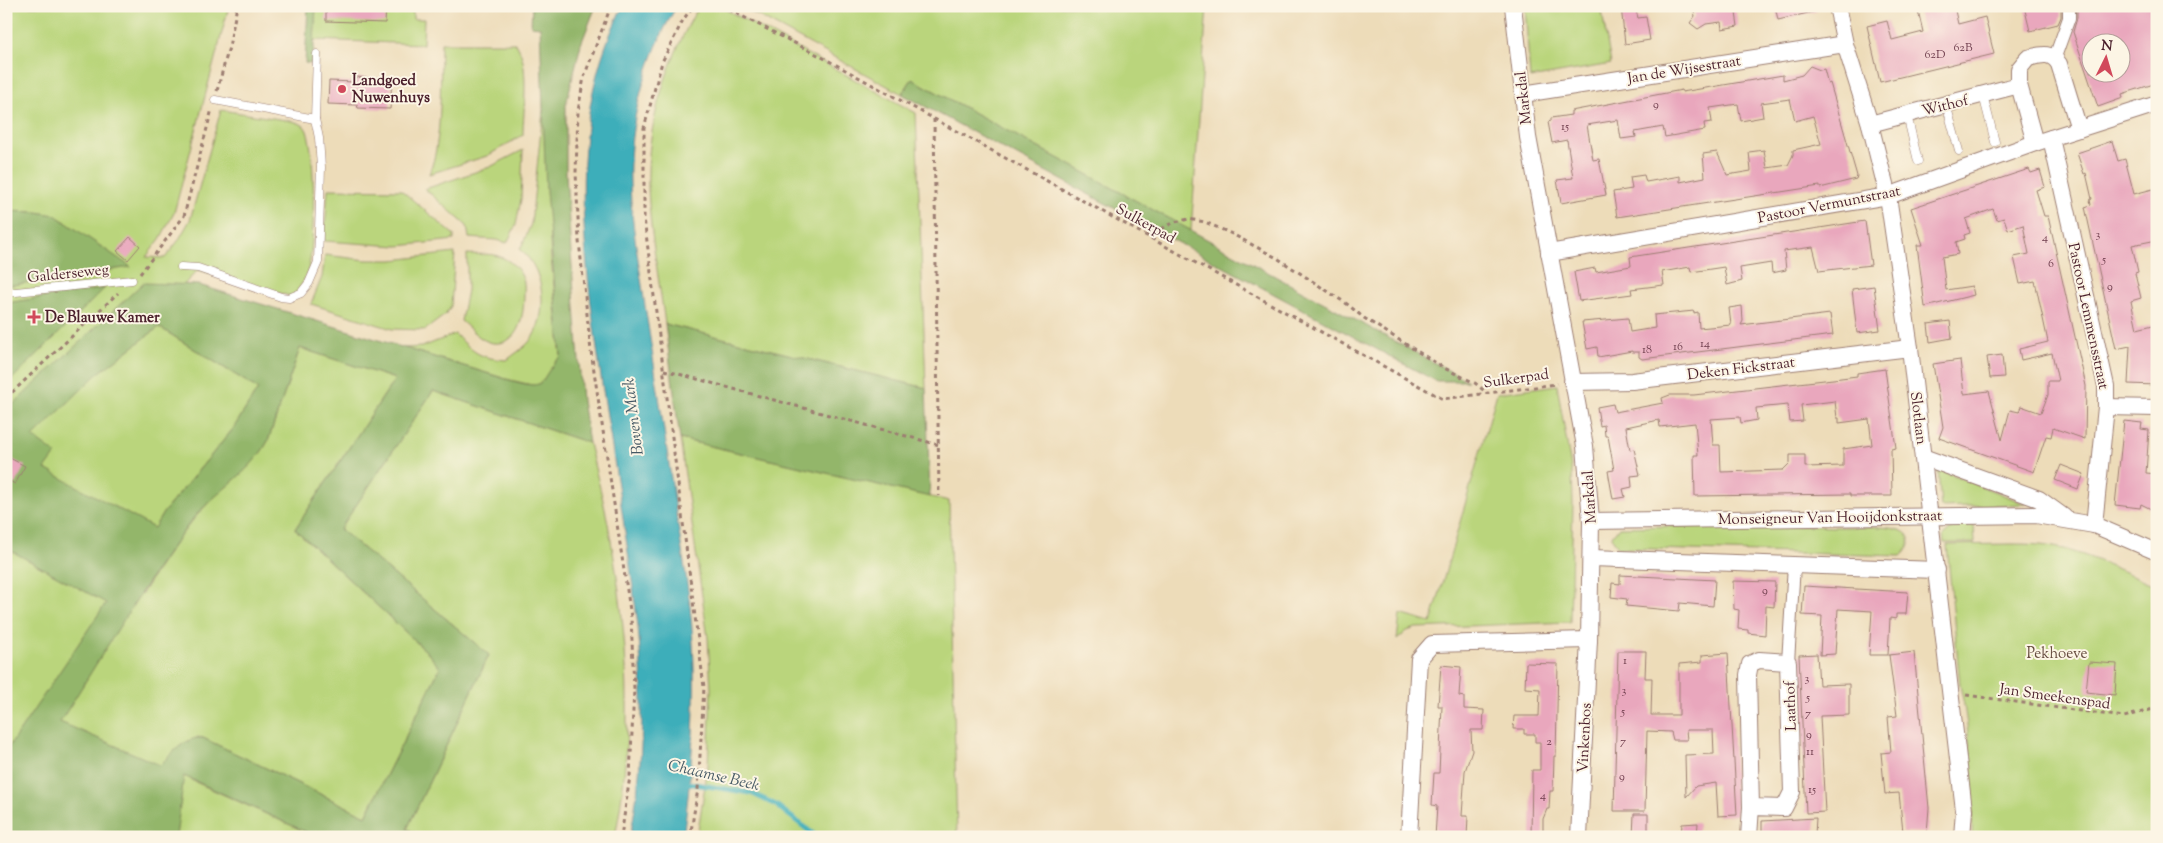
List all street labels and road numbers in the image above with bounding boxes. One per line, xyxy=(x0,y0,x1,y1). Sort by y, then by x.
street label: Jan de Wijsestraat xyxy=(1625,51,1742,90)
street label: Markdal xyxy=(1511,70,1538,126)
street label: Withof xyxy=(1920,90,1972,122)
street label: Pastoor Vermuntstraat xyxy=(1756,181,1902,230)
street label: Sulkerpad xyxy=(1111,199,1180,250)
street label: Pastoor Lemmensstraat xyxy=(2062,241,2113,392)
street label: Galderseweg xyxy=(26,260,110,289)
street label: Deken Fickstraat xyxy=(1686,352,1796,387)
street label: Sulkerpad xyxy=(1482,364,1551,394)
street label: Slotlaan xyxy=(1904,391,1931,446)
street label: Markdal xyxy=(1578,469,1603,524)
street label: Monseigneur Van Hooijdonkstraat xyxy=(1718,506,1942,531)
street label: Jan Smeekenspad xyxy=(1997,679,2112,716)
street label: Laathof xyxy=(1780,680,1803,731)
street label: Vinkenbos xyxy=(1573,702,1598,774)

